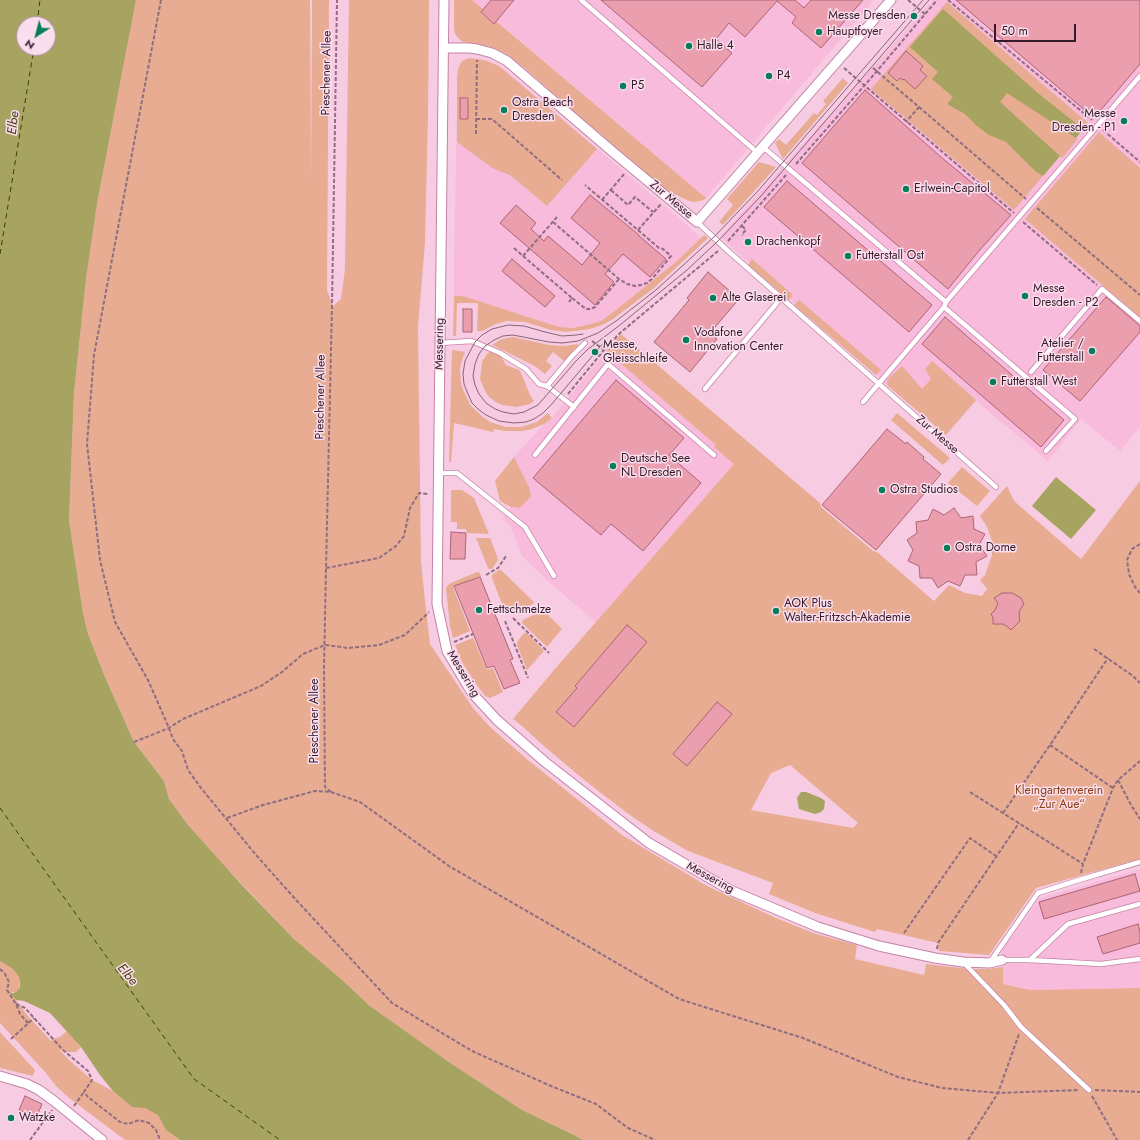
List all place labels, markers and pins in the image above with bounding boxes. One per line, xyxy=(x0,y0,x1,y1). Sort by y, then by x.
place label: Messe Dresden xyxy=(828,9,906,23)
marker: Messe Dresden xyxy=(909,11,919,21)
place label: Hauptfoyer xyxy=(827,25,883,39)
marker: Hauptfoyer xyxy=(814,27,824,37)
place label: Halle 4 xyxy=(697,39,734,53)
marker: Halle 4 xyxy=(684,41,694,51)
place label: P4 xyxy=(777,69,791,83)
marker: P4 xyxy=(764,71,774,81)
place label: P5 xyxy=(631,79,644,93)
marker: P5 xyxy=(618,81,628,91)
place label: Ostra Beach Dresden xyxy=(512,96,573,124)
marker: Ostra Beach Dresden xyxy=(499,105,509,115)
place label: Messe Dresden - P1 xyxy=(1052,107,1116,135)
marker: Messe Dresden - P1 xyxy=(1119,116,1129,126)
place label: Erlwein-Capitol xyxy=(914,182,990,196)
marker: Erlwein-Capitol xyxy=(901,184,911,194)
place label: Drachenkopf xyxy=(756,235,820,249)
marker: Drachenkopf xyxy=(743,237,753,247)
place label: Futterstall Ost xyxy=(856,249,924,263)
marker: Futterstall Ost xyxy=(843,251,853,261)
place label: Messe Dresden - P2 xyxy=(1033,282,1099,310)
place label: Alte Glaserei xyxy=(721,291,786,305)
marker: Messe Dresden - P2 xyxy=(1020,291,1030,301)
marker: Alte Glaserei xyxy=(708,293,718,303)
place label: Vodafone Innovation Center xyxy=(694,326,783,354)
marker: Vodafone Innovation Center xyxy=(681,335,691,345)
place label: Atelier / Futterstall xyxy=(1037,337,1084,365)
place label: Messe, Gleisschleife xyxy=(603,338,668,366)
marker: Atelier / Futterstall xyxy=(1087,346,1097,356)
marker: Messe, Gleisschleife xyxy=(590,347,600,357)
place label: Futterstall West xyxy=(1001,375,1077,389)
marker: Futterstall West xyxy=(988,377,998,387)
place label: Deutsche See NL Dresden xyxy=(621,452,690,480)
marker: Deutsche See NL Dresden xyxy=(608,461,618,471)
place label: Ostra Studios xyxy=(890,483,958,497)
marker: Ostra Studios xyxy=(877,485,887,495)
place label: Ostra Dome xyxy=(955,541,1016,555)
marker: Ostra Dome xyxy=(942,543,952,553)
place label: AOK Plus Walter-Fritzsch-Akademie xyxy=(784,597,910,625)
place label: Fettschmelze xyxy=(487,603,551,617)
marker: Fettschmelze xyxy=(474,605,484,615)
marker: AOK Plus Walter-Fritzsch-Akademie xyxy=(771,606,781,616)
place label: Watzke xyxy=(19,1111,55,1125)
marker: Watzke xyxy=(6,1113,16,1123)

